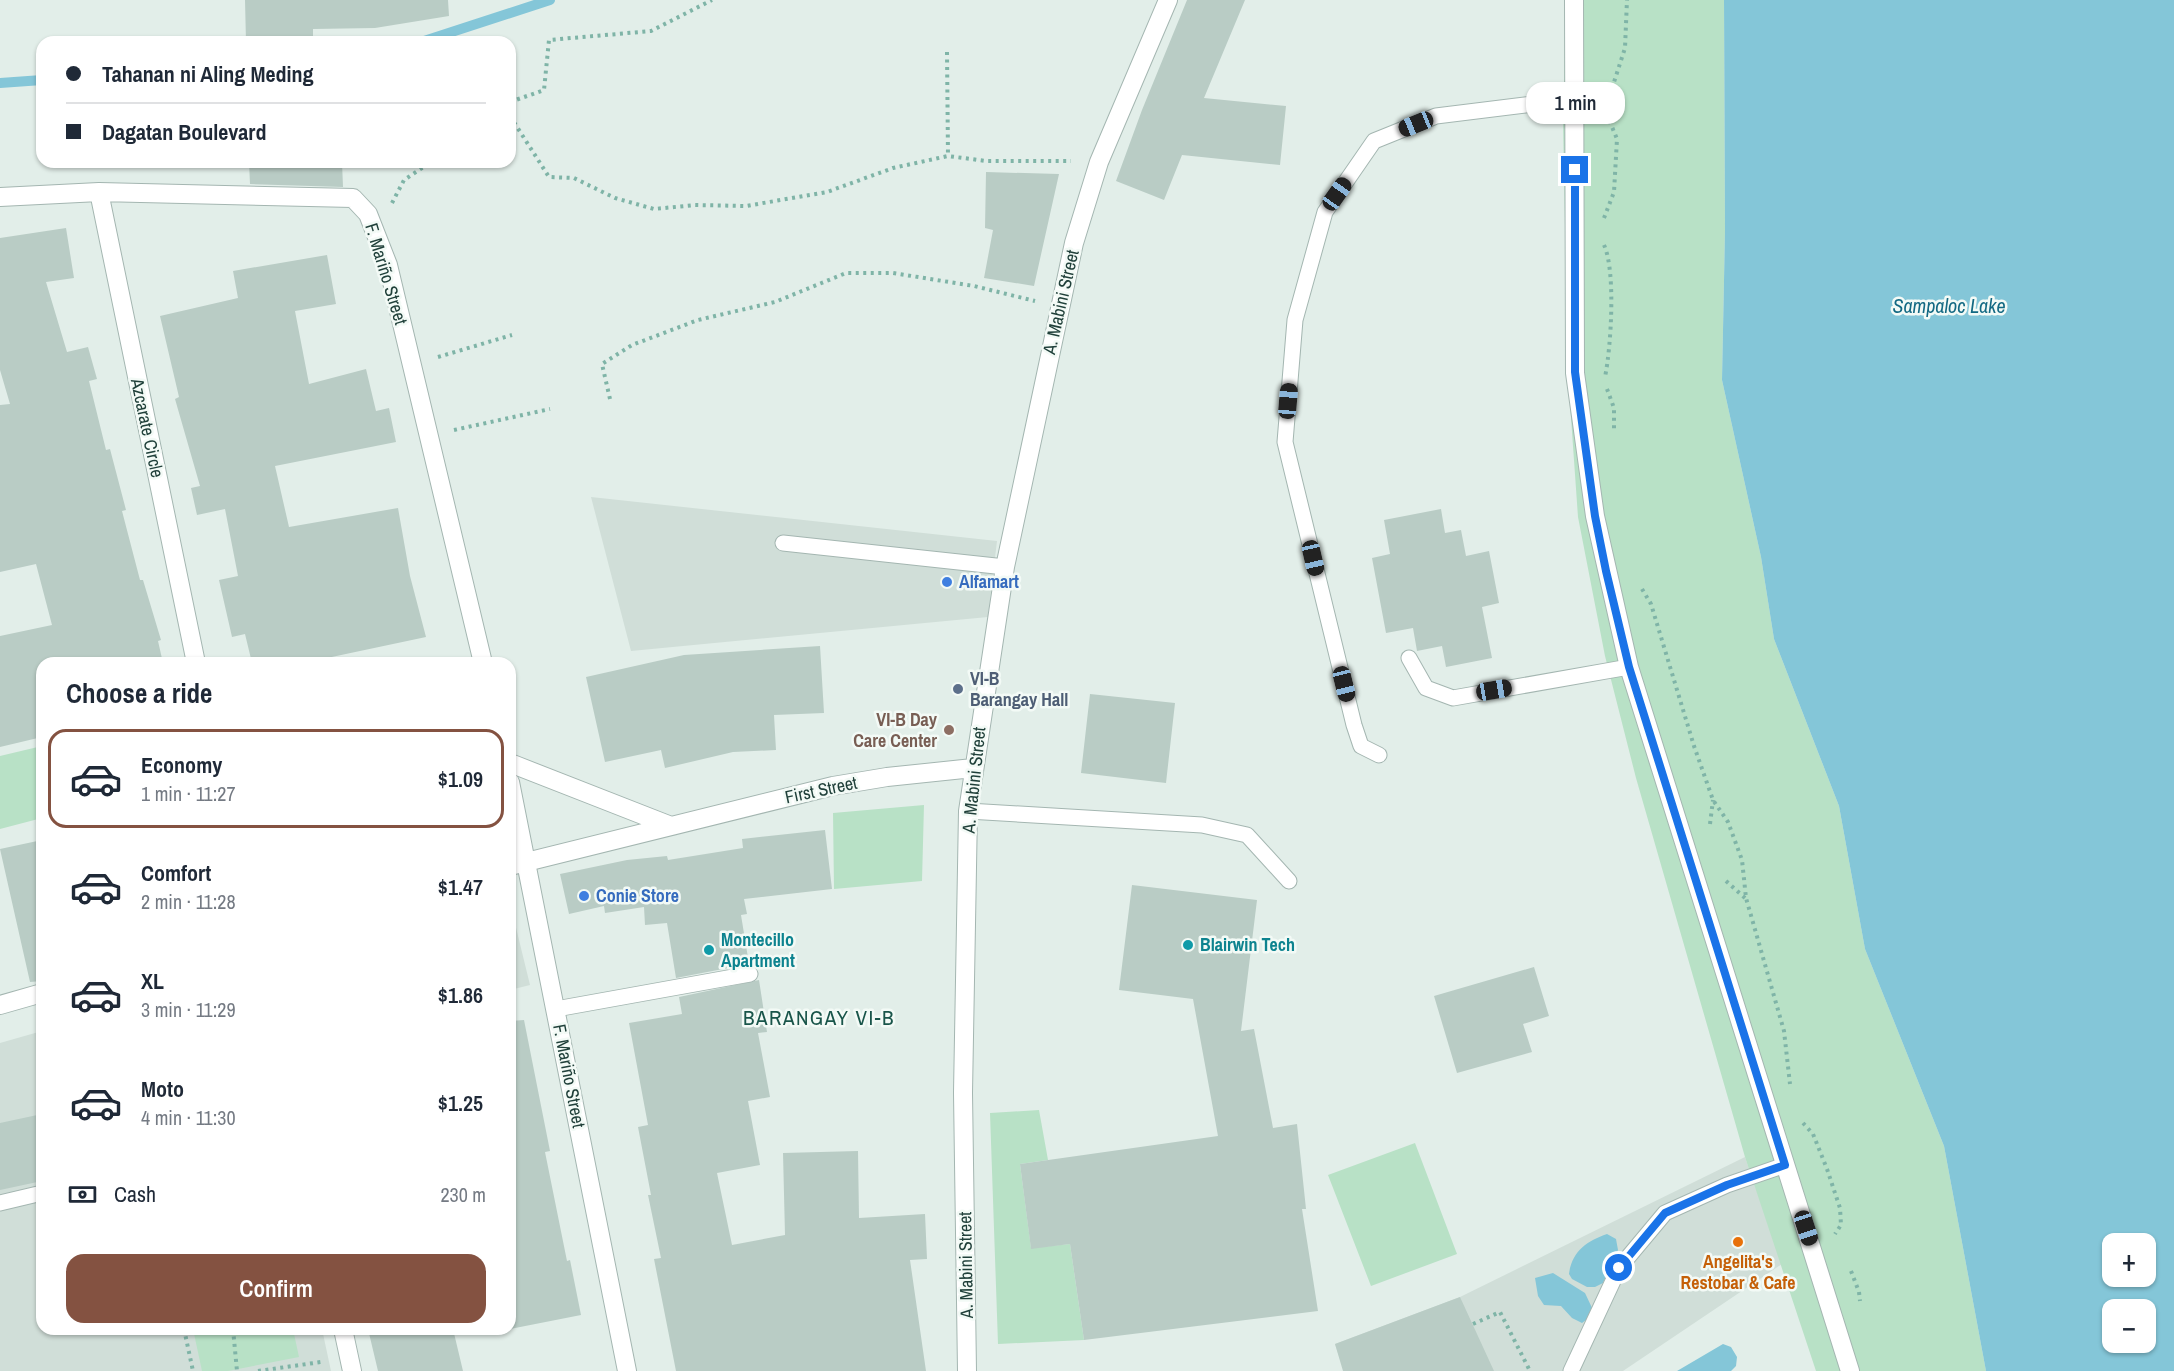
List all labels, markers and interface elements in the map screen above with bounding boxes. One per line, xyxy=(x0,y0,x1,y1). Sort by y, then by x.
text: Tahanan ni Aling Meding xyxy=(102,59,314,89)
callout: 1 min xyxy=(1526,83,1624,125)
text: 1 min xyxy=(1554,89,1597,116)
car xyxy=(1396,109,1436,139)
text: Dagatan Boulevard xyxy=(102,117,266,147)
route end xyxy=(1561,156,1588,183)
car xyxy=(1319,174,1355,214)
street label: F. Mariño Street xyxy=(359,220,414,328)
street label: A. Mabini Street xyxy=(1036,247,1085,358)
water label: Sampaloc Lake xyxy=(1892,292,2006,319)
street label: Azcarate Circle xyxy=(125,375,170,480)
car xyxy=(1277,382,1299,420)
car xyxy=(1300,538,1326,578)
place label: Alfamart xyxy=(959,569,1019,594)
marker: Alfamart xyxy=(940,575,954,589)
car xyxy=(1331,664,1357,704)
place label: VI-B Barangay Hall xyxy=(970,666,1068,712)
text: Choose a ride xyxy=(66,675,212,711)
car xyxy=(1475,678,1513,702)
marker: VI-B Barangay Hall xyxy=(951,682,965,696)
place label: VI-B Day Care Center xyxy=(853,707,938,753)
marker: VI-B Day Care Center xyxy=(942,723,956,737)
street label: A. Mabini Street xyxy=(955,726,992,835)
text: Economy xyxy=(141,750,222,780)
icon: car xyxy=(69,752,123,806)
text: $1.09 xyxy=(438,764,483,794)
street label: First Street xyxy=(783,770,859,809)
text: 1 min · 11:27 xyxy=(141,780,236,807)
text: Comfort xyxy=(141,858,211,888)
icon: car xyxy=(69,860,123,914)
text: $1.47 xyxy=(438,872,483,902)
place label: Conie Store xyxy=(596,883,679,908)
text: 2 min · 11:28 xyxy=(141,888,236,915)
marker: Conie Store xyxy=(577,889,591,903)
place label: Montecillo Apartment xyxy=(721,927,795,973)
place label: Blairwin Tech xyxy=(1200,932,1295,957)
marker: Blairwin Tech xyxy=(1181,938,1195,952)
marker: Montecillo Apartment xyxy=(702,943,716,957)
text: XL xyxy=(141,966,164,996)
icon: car xyxy=(69,968,123,1022)
text: $1.86 xyxy=(438,980,483,1010)
text: 3 min · 11:29 xyxy=(141,996,236,1023)
district label: BARANGAY VI-B xyxy=(743,1003,895,1032)
street label: F. Mariño Street xyxy=(547,1022,592,1130)
text: Moto xyxy=(141,1074,184,1104)
icon: car xyxy=(69,1076,123,1130)
text: $1.25 xyxy=(438,1088,483,1118)
text: 4 min · 11:30 xyxy=(141,1104,236,1131)
icon: cash xyxy=(66,1178,99,1211)
text: Cash xyxy=(114,1179,156,1209)
text: 230 m xyxy=(440,1181,486,1208)
car xyxy=(1792,1208,1820,1248)
street label: A. Mabini Street xyxy=(952,1211,979,1320)
map controls xyxy=(2102,1233,2156,1353)
button: + xyxy=(2102,1233,2156,1287)
marker: Angelita's Restobar & Cafe xyxy=(1731,1235,1745,1249)
place label: Angelita's Restobar & Cafe xyxy=(1681,1249,1795,1295)
button: Confirm xyxy=(66,1254,486,1323)
route start xyxy=(1605,1254,1632,1281)
button: − xyxy=(2102,1299,2156,1353)

